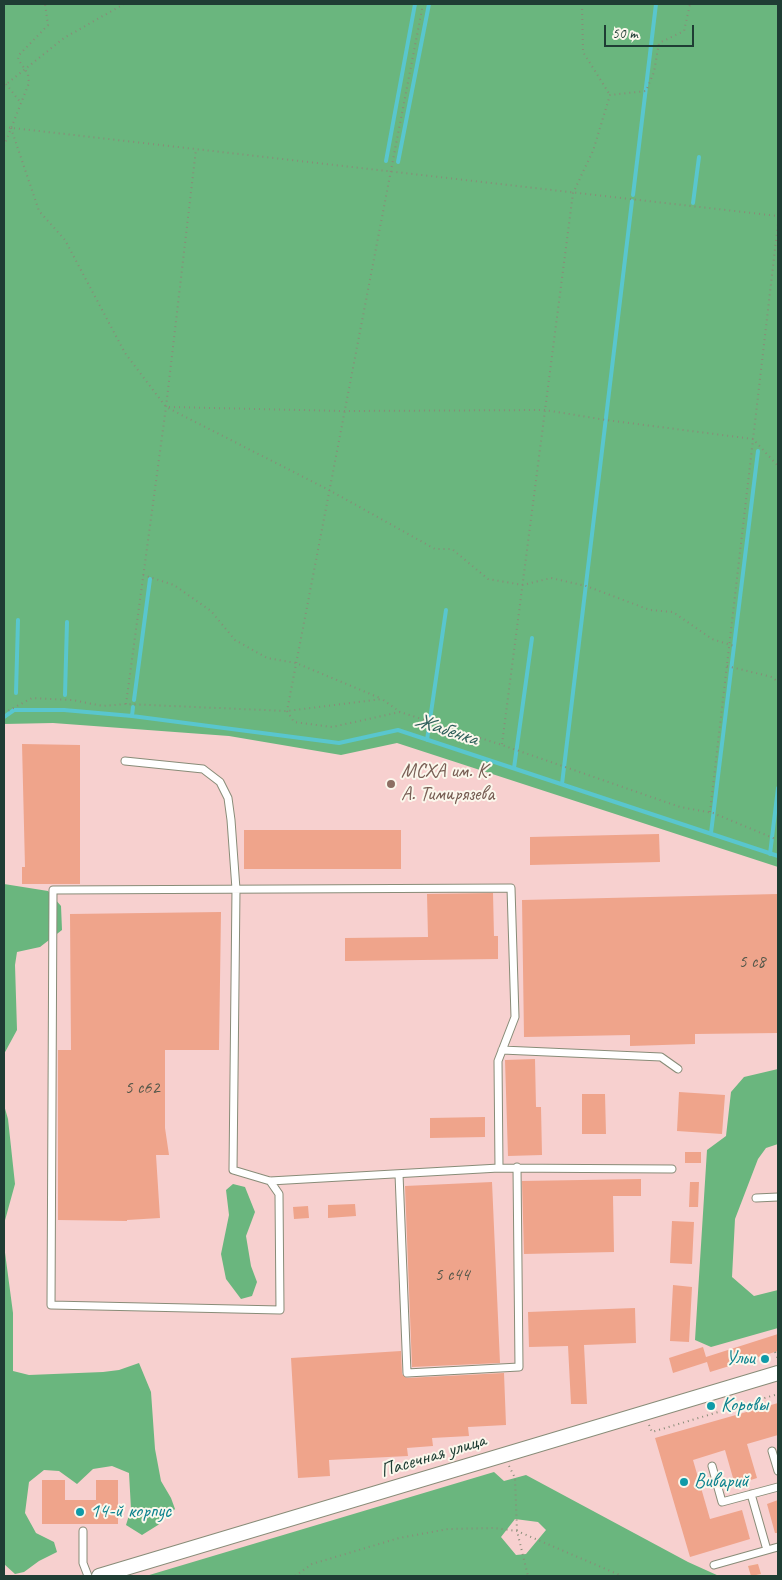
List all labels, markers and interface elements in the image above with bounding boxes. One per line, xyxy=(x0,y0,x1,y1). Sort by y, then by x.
scale bar xyxy=(607,15,697,47)
text: 50 m xyxy=(612,24,638,43)
water label: Жабенка xyxy=(411,708,481,752)
place label: МСХА им. К. А. Тимирязева xyxy=(401,760,494,807)
marker: МСХА им. К. А. Тимирязева xyxy=(385,778,397,790)
house number: 5 с8 xyxy=(739,951,765,973)
house number: 5 с62 xyxy=(124,1077,160,1099)
house number: 5 с44 xyxy=(434,1264,470,1286)
place label: Ульи xyxy=(726,1347,755,1371)
marker: Ульи xyxy=(759,1353,771,1365)
place label: Коровы xyxy=(721,1394,768,1418)
marker: Коровы xyxy=(705,1400,717,1412)
street label: Пасечная улица xyxy=(377,1429,489,1483)
place label: Виварий xyxy=(694,1470,749,1494)
marker: Виварий xyxy=(678,1476,690,1488)
place label: 14-й корпус xyxy=(90,1500,171,1524)
marker: 14-й корпус xyxy=(74,1506,86,1518)

